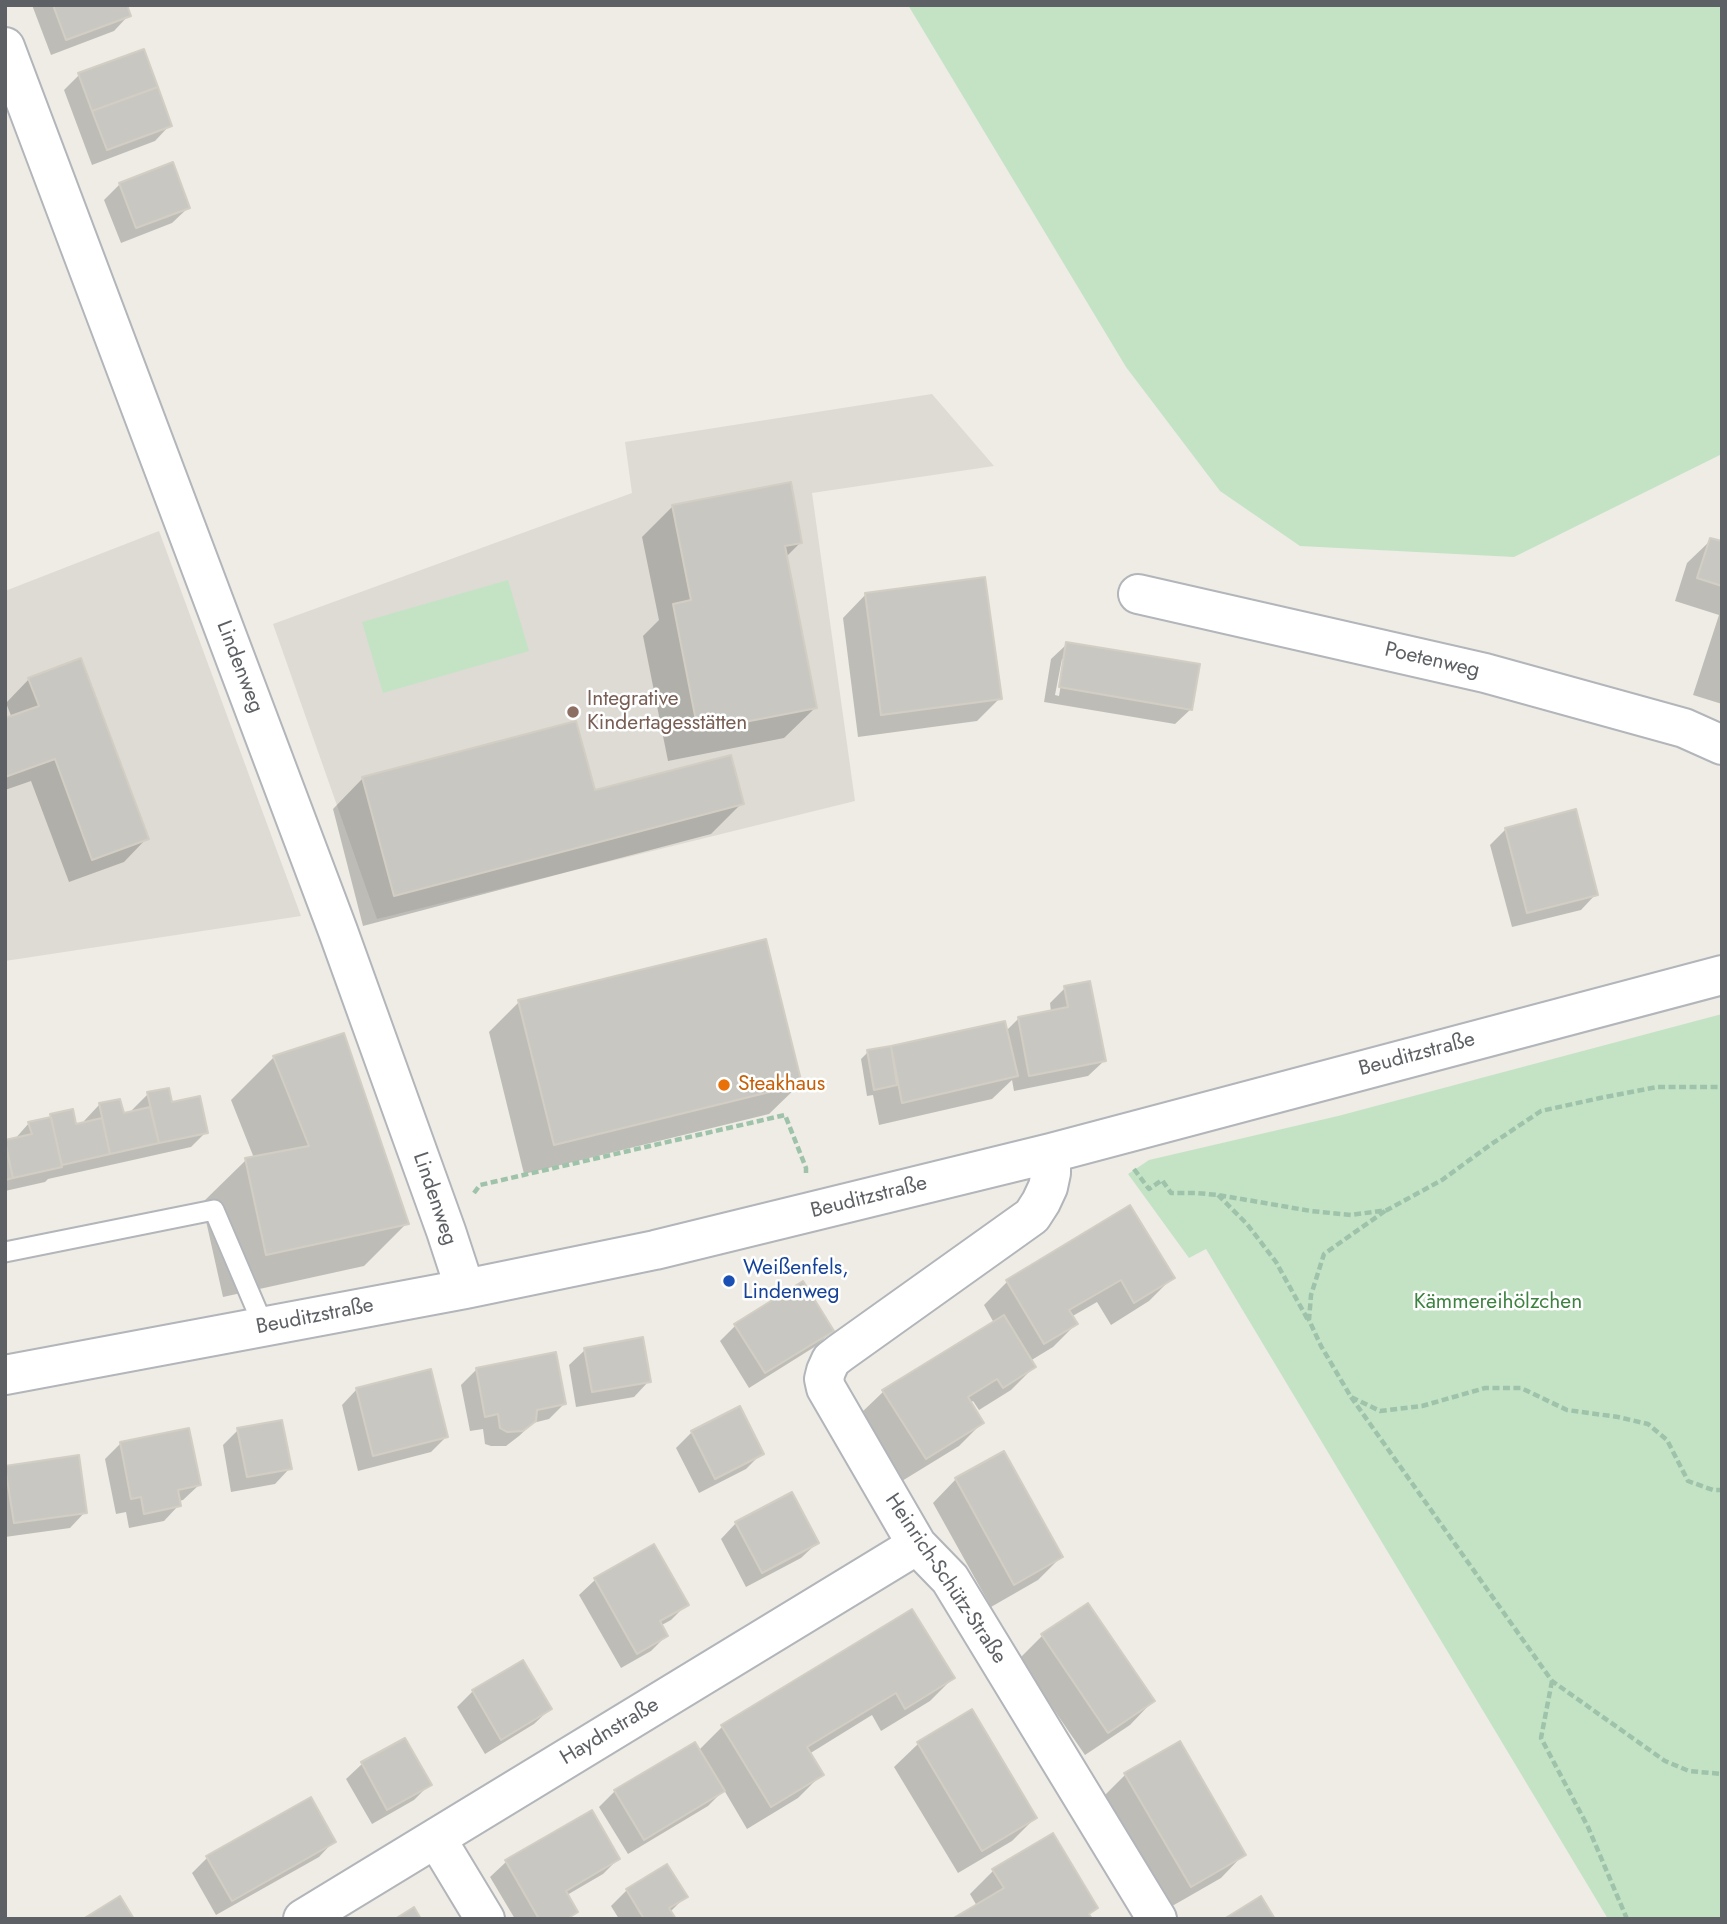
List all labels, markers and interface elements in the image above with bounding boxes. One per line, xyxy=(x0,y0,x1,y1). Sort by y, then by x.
street label: Lindenweg xyxy=(210,617,268,717)
street label: Poetenweg xyxy=(1382,638,1482,684)
place label: Integrative Kindertagesstätten xyxy=(587,687,747,737)
marker: Integrative Kindertagesstätten xyxy=(565,704,581,720)
street label: Beuditzstraße xyxy=(1356,1027,1478,1083)
place label: Steakhaus xyxy=(738,1072,825,1098)
marker: Steakhaus xyxy=(716,1077,732,1093)
street label: Lindenweg xyxy=(406,1149,462,1249)
street label: Beuditzstraße xyxy=(808,1171,930,1225)
place label: Weißenfels, Lindenweg xyxy=(743,1256,849,1306)
marker: Weißenfels, Lindenweg xyxy=(721,1273,737,1289)
park label: Kämmereihölzchen xyxy=(1414,1290,1582,1316)
street label: Beuditzstraße xyxy=(254,1293,376,1341)
street label: Heinrich-Schütz-Straße xyxy=(879,1489,1011,1669)
street label: Haydnstraße xyxy=(556,1693,664,1771)

